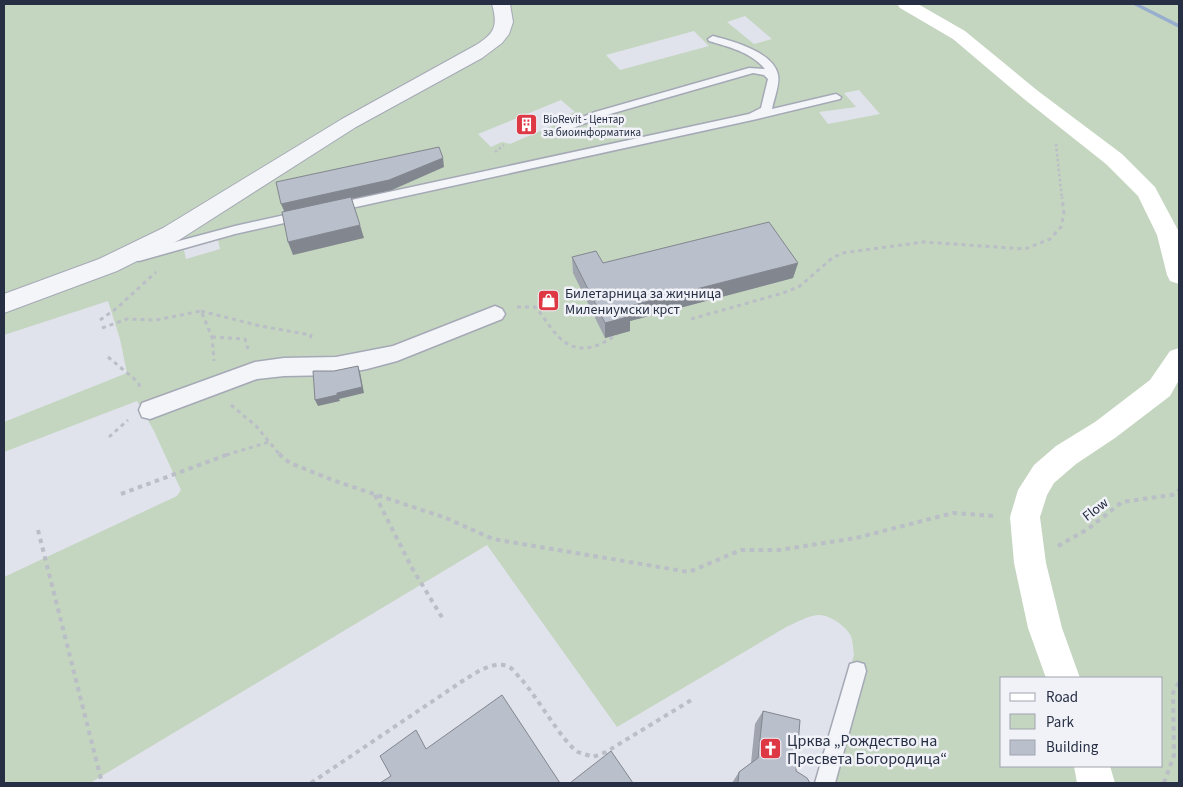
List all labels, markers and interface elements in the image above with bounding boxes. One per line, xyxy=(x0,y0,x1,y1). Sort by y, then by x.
place label: BioRevit - Центар за биоинформатика xyxy=(543,112,641,140)
building icon: BioRevit - Центар за биоинформатика xyxy=(515,113,539,137)
place label: Билетарница за жичница Милениумски крст xyxy=(565,284,721,320)
shop icon: Билетарница за жичница Милениумски крст xyxy=(537,289,561,313)
street label: Flow xyxy=(1078,493,1113,526)
legend xyxy=(1000,677,1163,767)
text: Road xyxy=(1046,687,1078,708)
text: Park xyxy=(1046,712,1075,733)
place label: Црква „Рождество на Пресвета Богородица“ xyxy=(787,730,947,770)
church icon: Црква „Рождество на Пресвета Богородица“ xyxy=(759,737,783,761)
text: Building xyxy=(1046,737,1099,758)

